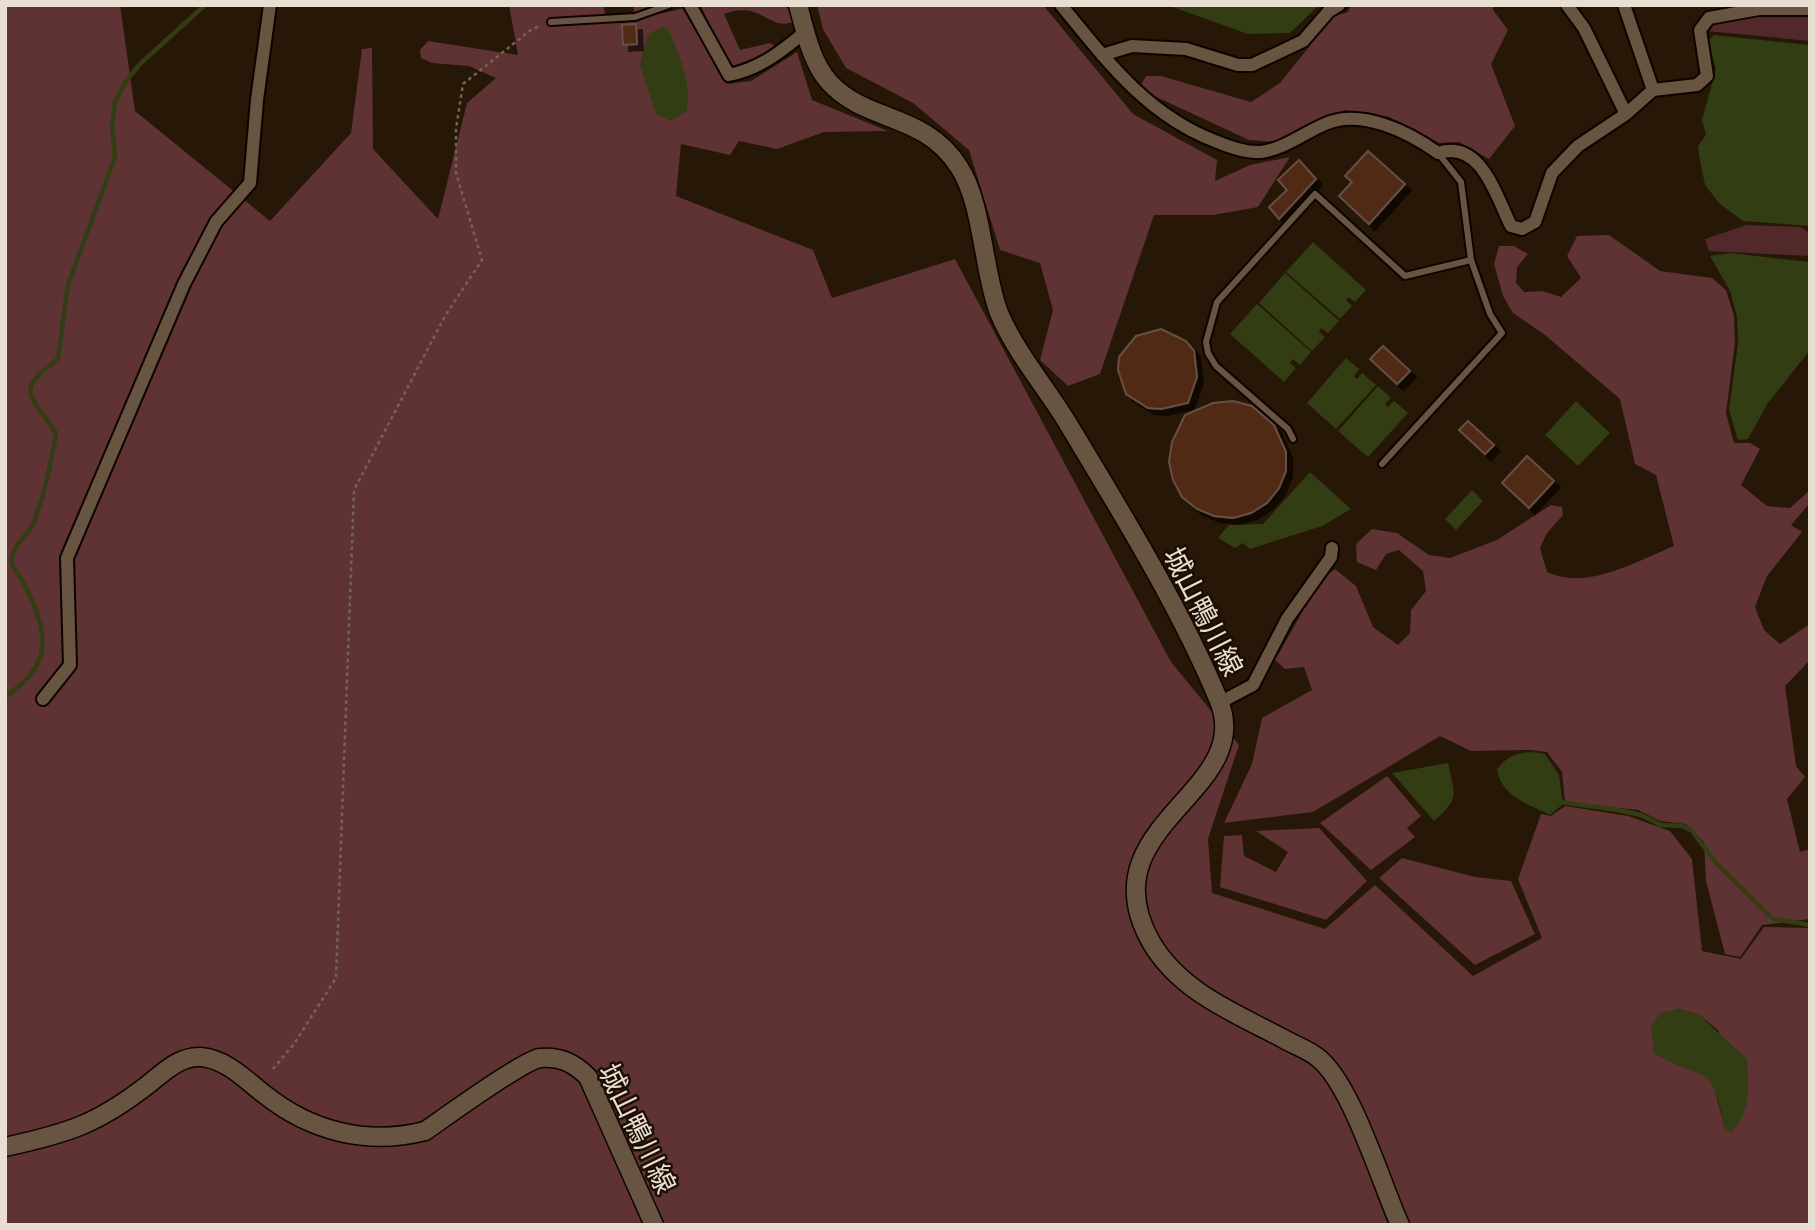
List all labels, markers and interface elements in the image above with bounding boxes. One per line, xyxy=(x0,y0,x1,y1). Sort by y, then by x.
street label: 城山鴨川線 xyxy=(1151,540,1253,684)
street label: 城山鴨川線 xyxy=(586,1057,686,1201)

